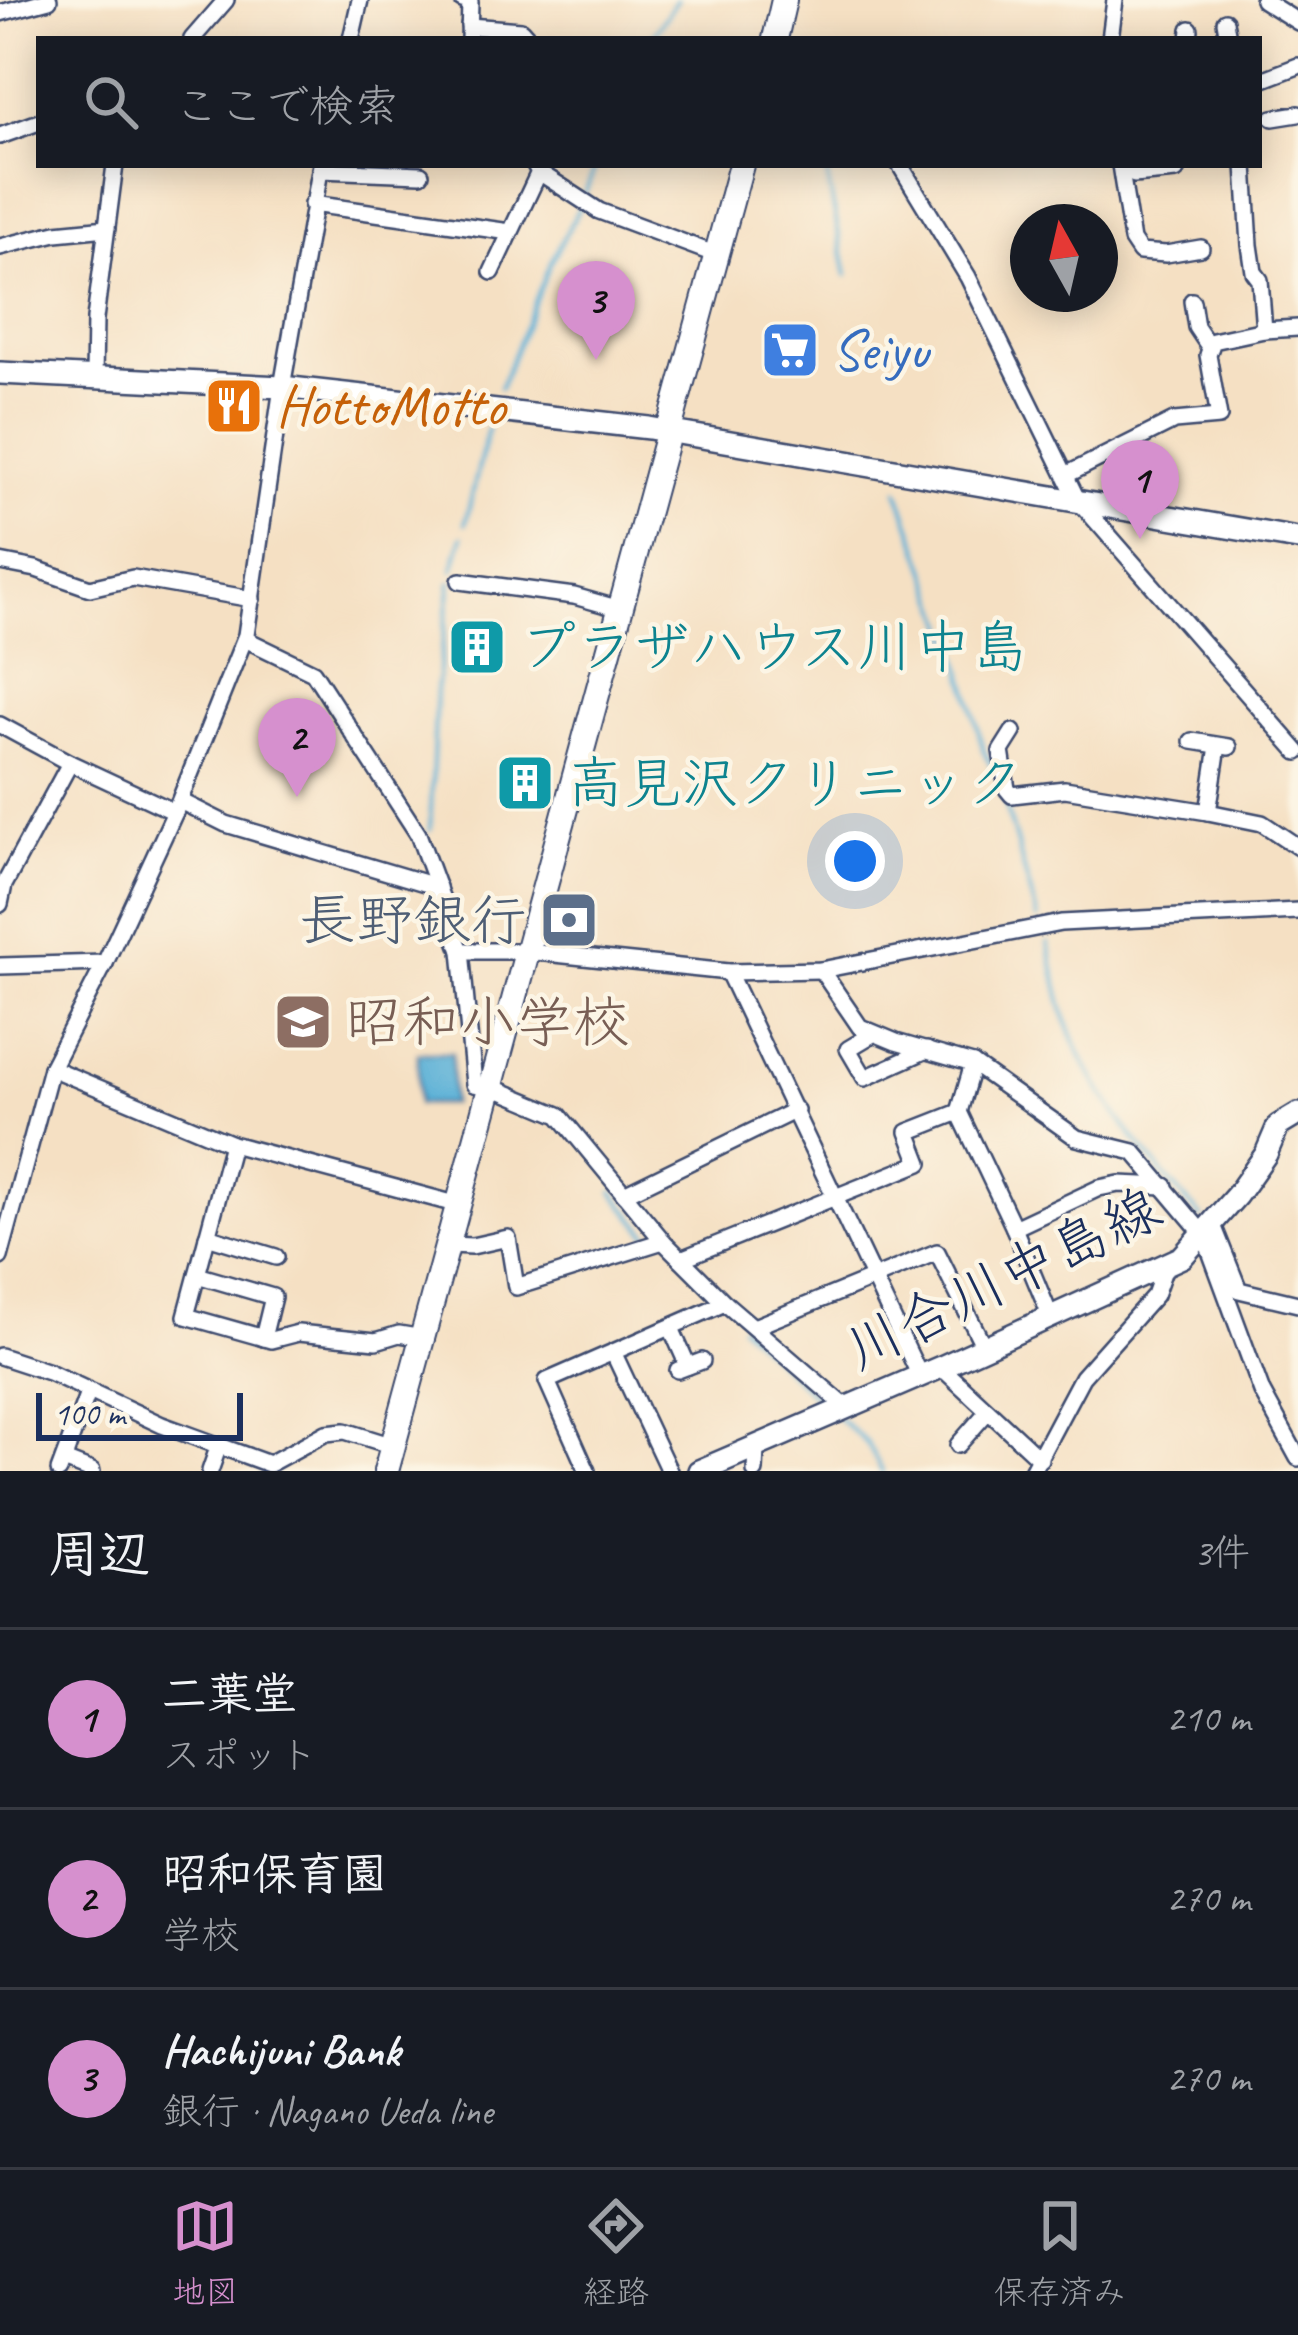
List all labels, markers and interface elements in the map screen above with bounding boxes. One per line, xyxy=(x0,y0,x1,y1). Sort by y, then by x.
search box xyxy=(36,36,1262,168)
icon: search xyxy=(78,69,144,135)
text: ここで検索 xyxy=(174,78,399,135)
north arrow xyxy=(1010,204,1118,312)
pin: 3 xyxy=(557,261,635,360)
place label: Seiyu xyxy=(832,314,931,386)
supermarket icon: Seiyu xyxy=(759,319,821,381)
place label: HottoMotto xyxy=(276,370,508,442)
restaurant icon: HottoMotto xyxy=(203,375,265,437)
pin: 1 xyxy=(1101,440,1179,539)
place label: プラザハウス川中島 xyxy=(519,611,1029,683)
building icon: プラザハウス川中島 xyxy=(446,616,508,678)
pin: 2 xyxy=(258,698,336,797)
place label: 高見沢クリニック xyxy=(567,747,1023,819)
building icon: 高見沢クリニック xyxy=(494,752,556,814)
your location xyxy=(825,831,885,891)
place label: 長野銀行 xyxy=(299,884,527,956)
bank icon: 長野銀行 xyxy=(538,889,600,951)
place label: 昭和小学校 xyxy=(345,986,630,1058)
school or university icon: 昭和小学校 xyxy=(272,991,334,1053)
street label: 川合川中島線 xyxy=(834,1172,1172,1386)
scale bar xyxy=(36,1387,243,1440)
text: 100 m xyxy=(54,1393,125,1435)
text: 周辺 xyxy=(48,1522,150,1586)
text: 3件 xyxy=(1193,1529,1250,1578)
text: 二葉堂 xyxy=(162,1666,297,1723)
text: 1 xyxy=(78,1694,96,1743)
text: 210 m xyxy=(1166,1694,1250,1743)
text: スポット xyxy=(162,1731,318,1780)
text: 昭和保育園 xyxy=(162,1846,387,1903)
text: 2 xyxy=(78,1874,96,1923)
text: 270 m xyxy=(1166,1874,1250,1923)
text: 学校 xyxy=(162,1911,240,1960)
text: Hachijuni Bank xyxy=(162,2022,400,2079)
text: 3 xyxy=(78,2054,96,2103)
text: 270 m xyxy=(1166,2054,1250,2103)
text: 銀行 · Nagano Ueda line xyxy=(162,2087,493,2136)
tab: 地図 xyxy=(172,2193,238,2313)
tab: 経路 xyxy=(583,2193,649,2313)
tab: 保存済み xyxy=(994,2193,1126,2313)

